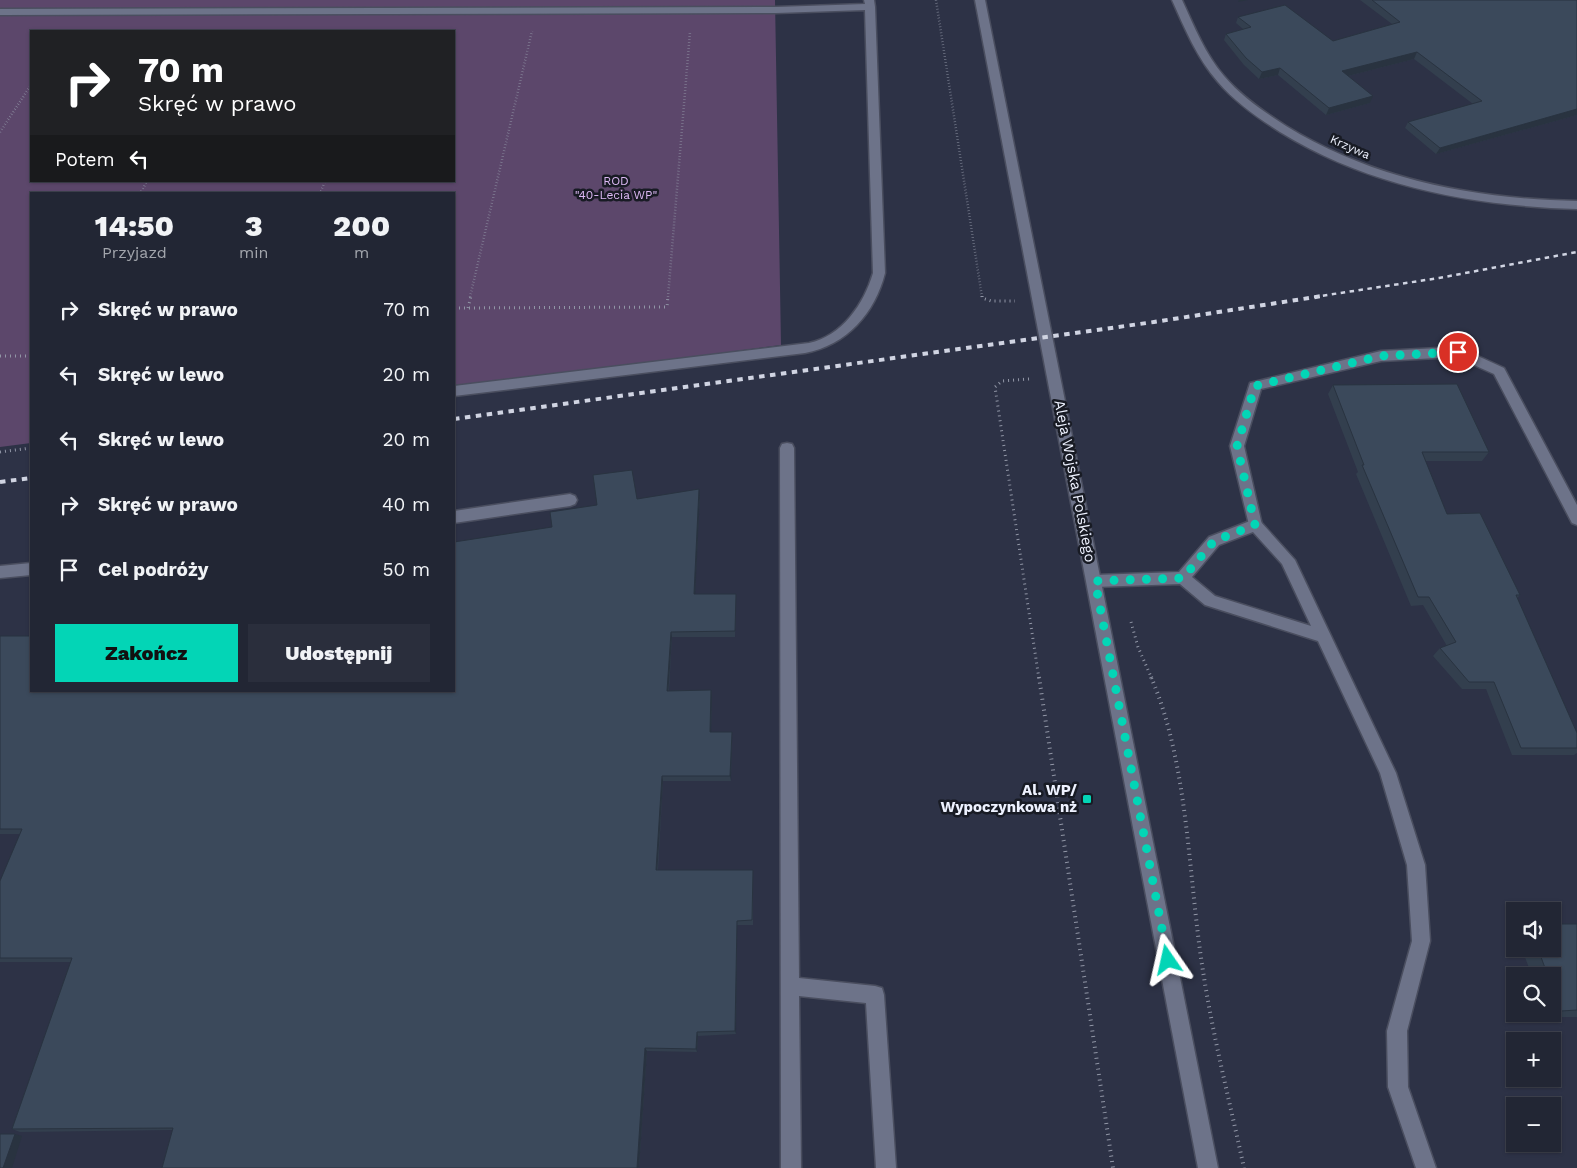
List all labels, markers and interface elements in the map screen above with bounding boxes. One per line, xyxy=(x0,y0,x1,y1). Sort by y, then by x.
text: 70 m xyxy=(138,49,224,91)
icon: right xyxy=(55,50,120,115)
text: Skręć w prawo xyxy=(138,91,297,116)
street label: Krzywa xyxy=(1328,132,1372,162)
icon: left xyxy=(125,145,153,173)
text: Potem xyxy=(55,148,115,171)
park label: ROD "40-Lecia WP" xyxy=(575,174,657,202)
text: 14:50 xyxy=(95,208,174,243)
text: 3 xyxy=(245,208,263,243)
text: 200 xyxy=(333,208,390,243)
text: Przyjazd xyxy=(102,243,167,262)
text: min xyxy=(239,243,268,262)
text: m xyxy=(354,243,369,262)
icon: right xyxy=(55,296,83,324)
text: Skręć w prawo xyxy=(98,298,238,321)
text: 70 m xyxy=(383,298,430,321)
pin xyxy=(1437,331,1479,373)
icon: arrive xyxy=(1444,338,1472,366)
icon: left xyxy=(55,361,83,389)
text: Skręć w lewo xyxy=(98,363,224,386)
text: 20 m xyxy=(383,363,430,386)
street label: Aleja Wojska Polskiego xyxy=(1050,398,1100,564)
icon: left xyxy=(55,426,83,454)
text: Skręć w lewo xyxy=(98,428,224,451)
text: 20 m xyxy=(383,428,430,451)
icon: right xyxy=(55,491,83,519)
text: Skręć w prawo xyxy=(98,493,238,516)
text: 40 m xyxy=(382,493,430,516)
icon: arrive xyxy=(55,556,83,584)
text: Cel podróży xyxy=(98,558,208,581)
text: 50 m xyxy=(383,558,430,581)
button: Zakończ xyxy=(55,624,238,682)
button: Udostępnij xyxy=(248,624,430,682)
place label: Al. WP/ Wypoczynkowa nż xyxy=(940,781,1077,816)
marker: Al. WP/ Wypoczynkowa nż xyxy=(1081,793,1093,805)
map controls xyxy=(1506,902,1561,1152)
button: sound xyxy=(1506,902,1561,957)
position arrow xyxy=(1141,933,1193,985)
button: search xyxy=(1506,967,1561,1022)
button: + xyxy=(1506,1032,1561,1087)
button: − xyxy=(1506,1097,1561,1152)

